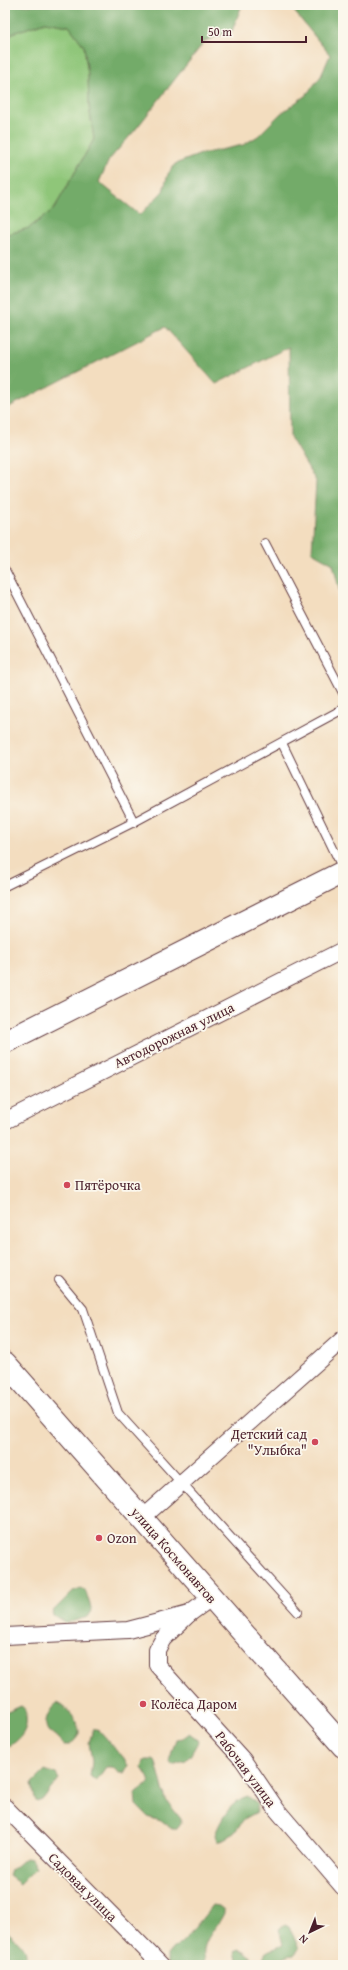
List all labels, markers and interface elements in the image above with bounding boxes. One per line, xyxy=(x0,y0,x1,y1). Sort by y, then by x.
scale bar xyxy=(202,18,306,44)
text: 50 m xyxy=(208,23,232,40)
street label: Автодорожная улица xyxy=(110,997,238,1073)
place label: Пятёрочка xyxy=(75,1175,141,1195)
marker: Пятёрочка xyxy=(62,1180,72,1190)
place label: Детский сад "Улыбка" xyxy=(230,1424,307,1460)
marker: Детский сад "Улыбка" xyxy=(310,1437,320,1447)
street label: улица Космонавтов xyxy=(126,1502,222,1608)
place label: Ozon xyxy=(107,1528,137,1548)
marker: Ozon xyxy=(94,1533,104,1543)
place label: Колёса Даром xyxy=(151,1694,237,1714)
marker: Колёса Даром xyxy=(138,1699,148,1709)
street label: Рабочая улица xyxy=(211,1727,281,1811)
street label: Садовая улица xyxy=(44,1848,122,1926)
north arrow xyxy=(290,1912,330,1952)
text: N xyxy=(295,1931,311,1948)

